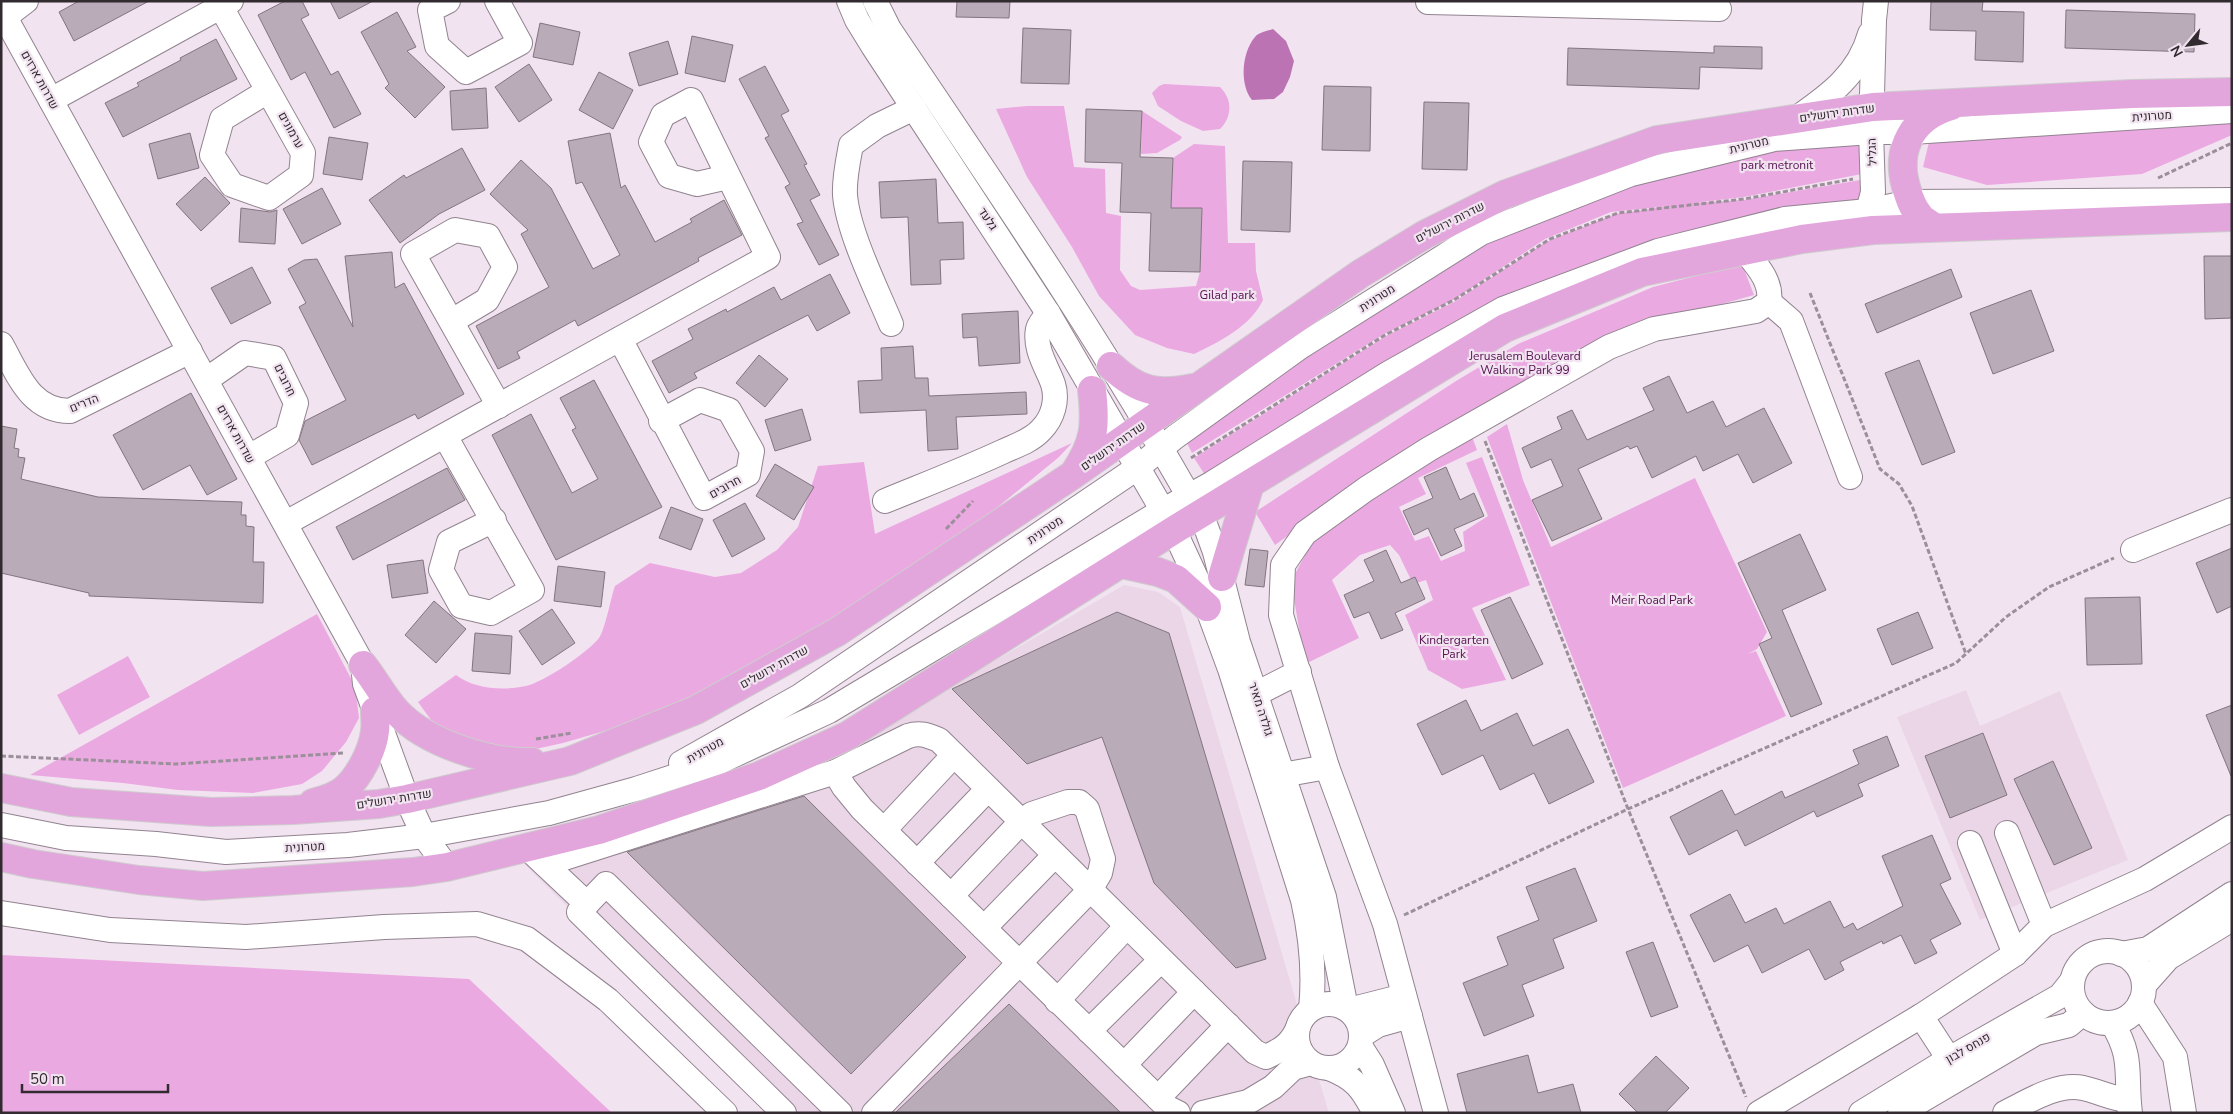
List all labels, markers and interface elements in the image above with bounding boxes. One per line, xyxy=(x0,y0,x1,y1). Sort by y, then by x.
north arrow xyxy=(2163,20,2213,70)
text: N xyxy=(2166,42,2188,60)
street label: שדרות ארזים xyxy=(17,48,63,112)
street label: שדרות ירושלים xyxy=(1798,100,1876,126)
street label: מטרונית xyxy=(2132,107,2172,125)
street label: ערמונים xyxy=(274,109,308,151)
street label: מטרונית xyxy=(1728,132,1770,158)
street label: הגליל xyxy=(1864,138,1880,166)
park label: park metronit xyxy=(1741,157,1814,173)
street label: שדרות ירושלים xyxy=(1413,198,1487,246)
street label: גלעד xyxy=(975,205,1001,234)
street label: מטרונית xyxy=(1356,280,1398,316)
park label: Gilad park xyxy=(1199,287,1256,303)
park label: Jerusalem Boulevard Walking Park 99 xyxy=(1468,348,1581,378)
street label: חרובים xyxy=(270,361,300,399)
street label: הדרים xyxy=(67,390,101,416)
street label: שדרות ארזים xyxy=(213,402,259,466)
street label: שדרות ירושלים xyxy=(1077,418,1149,474)
street label: חרובים xyxy=(706,472,744,502)
street label: מטרונית xyxy=(1024,512,1066,548)
park label: Meir Road Park xyxy=(1611,592,1694,608)
park label: Kindergarten Park xyxy=(1419,632,1489,662)
street label: שדרות ירושלים xyxy=(737,642,811,692)
street label: גולדה מאיר xyxy=(1245,680,1277,738)
street label: מטרונית xyxy=(684,733,726,767)
street label: שדרות ירושלים xyxy=(355,785,433,813)
street label: מטרונית xyxy=(285,838,325,856)
street label: פנחס לבון xyxy=(1943,1029,1993,1067)
scale bar xyxy=(22,1062,169,1094)
text: 50 m xyxy=(30,1069,65,1089)

